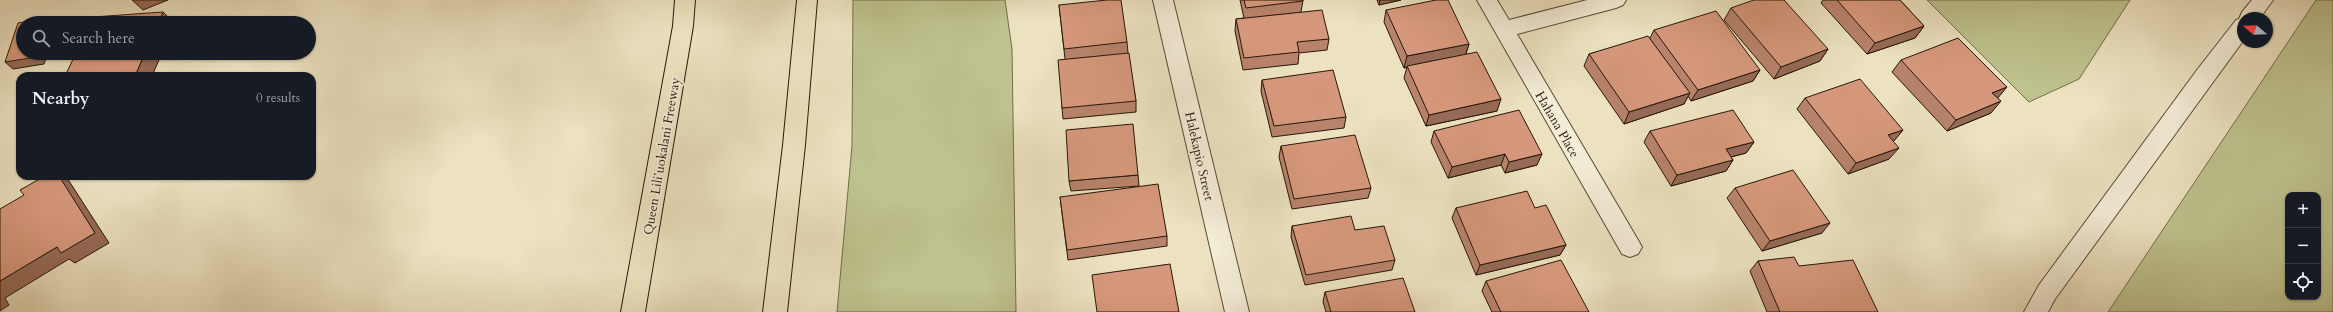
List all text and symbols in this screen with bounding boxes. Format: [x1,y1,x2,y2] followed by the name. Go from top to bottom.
[2237,12,2273,48] north arrow
[16,16,316,60] search box
[30,27,52,49] icon: search
[62,28,135,48] text: Search here
[639,76,685,236] street label: Queen Liliʻuokalani Freeway
[32,87,89,110] text: Nearby
[1531,88,1584,161] street label: Hahana Place
[256,89,300,107] text: 0 results
[1180,110,1218,202] street label: Halekapio Street
[2285,192,2321,300] map controls
[2285,192,2321,228] button: +
[2285,228,2321,264] button: −
[2285,264,2321,300] button: locate

